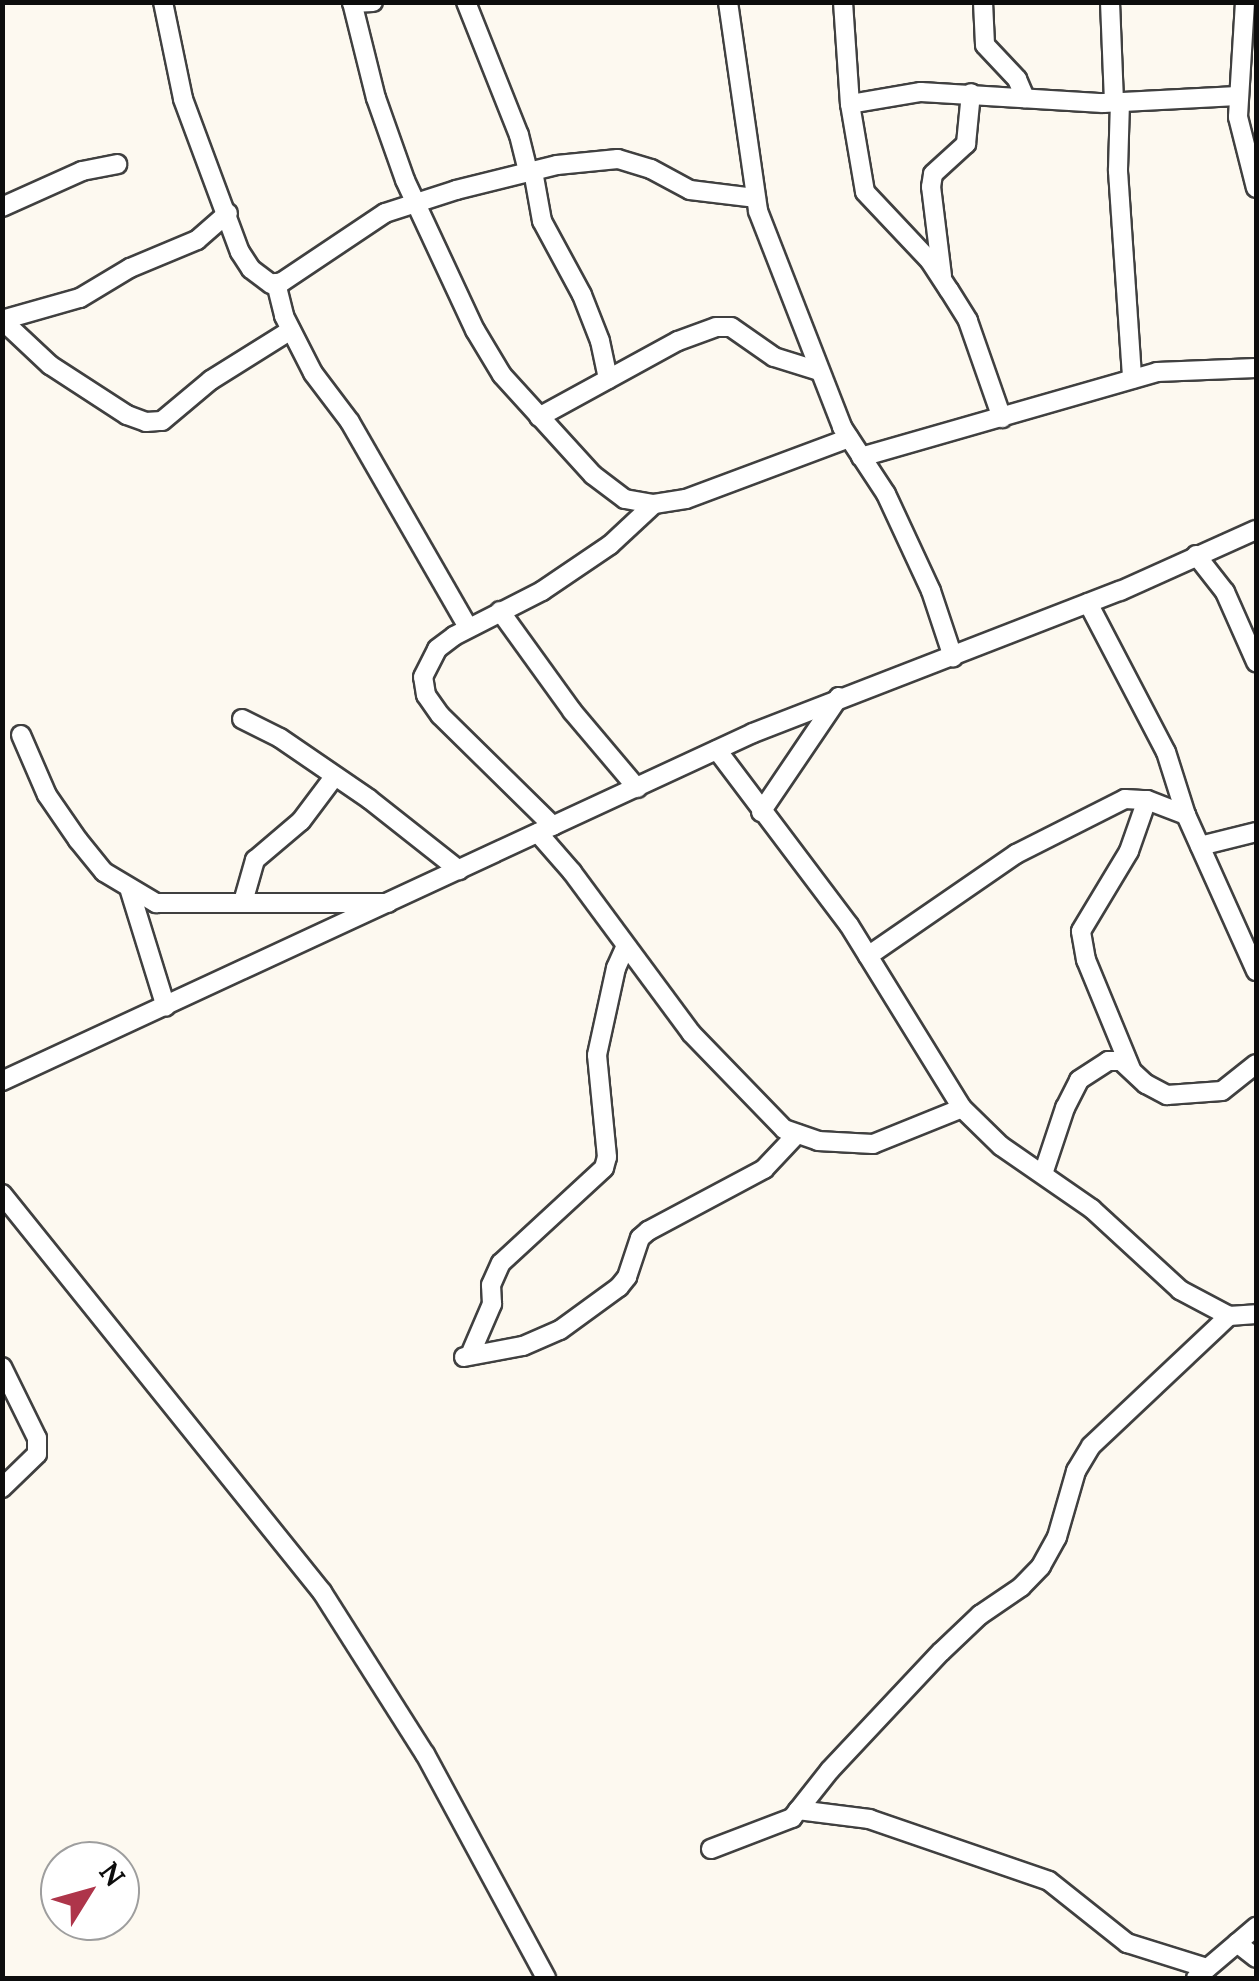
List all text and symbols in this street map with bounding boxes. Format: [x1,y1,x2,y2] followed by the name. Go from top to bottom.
[40,1841,140,1941] north arrow
[91,1855,133,1894] text: N

